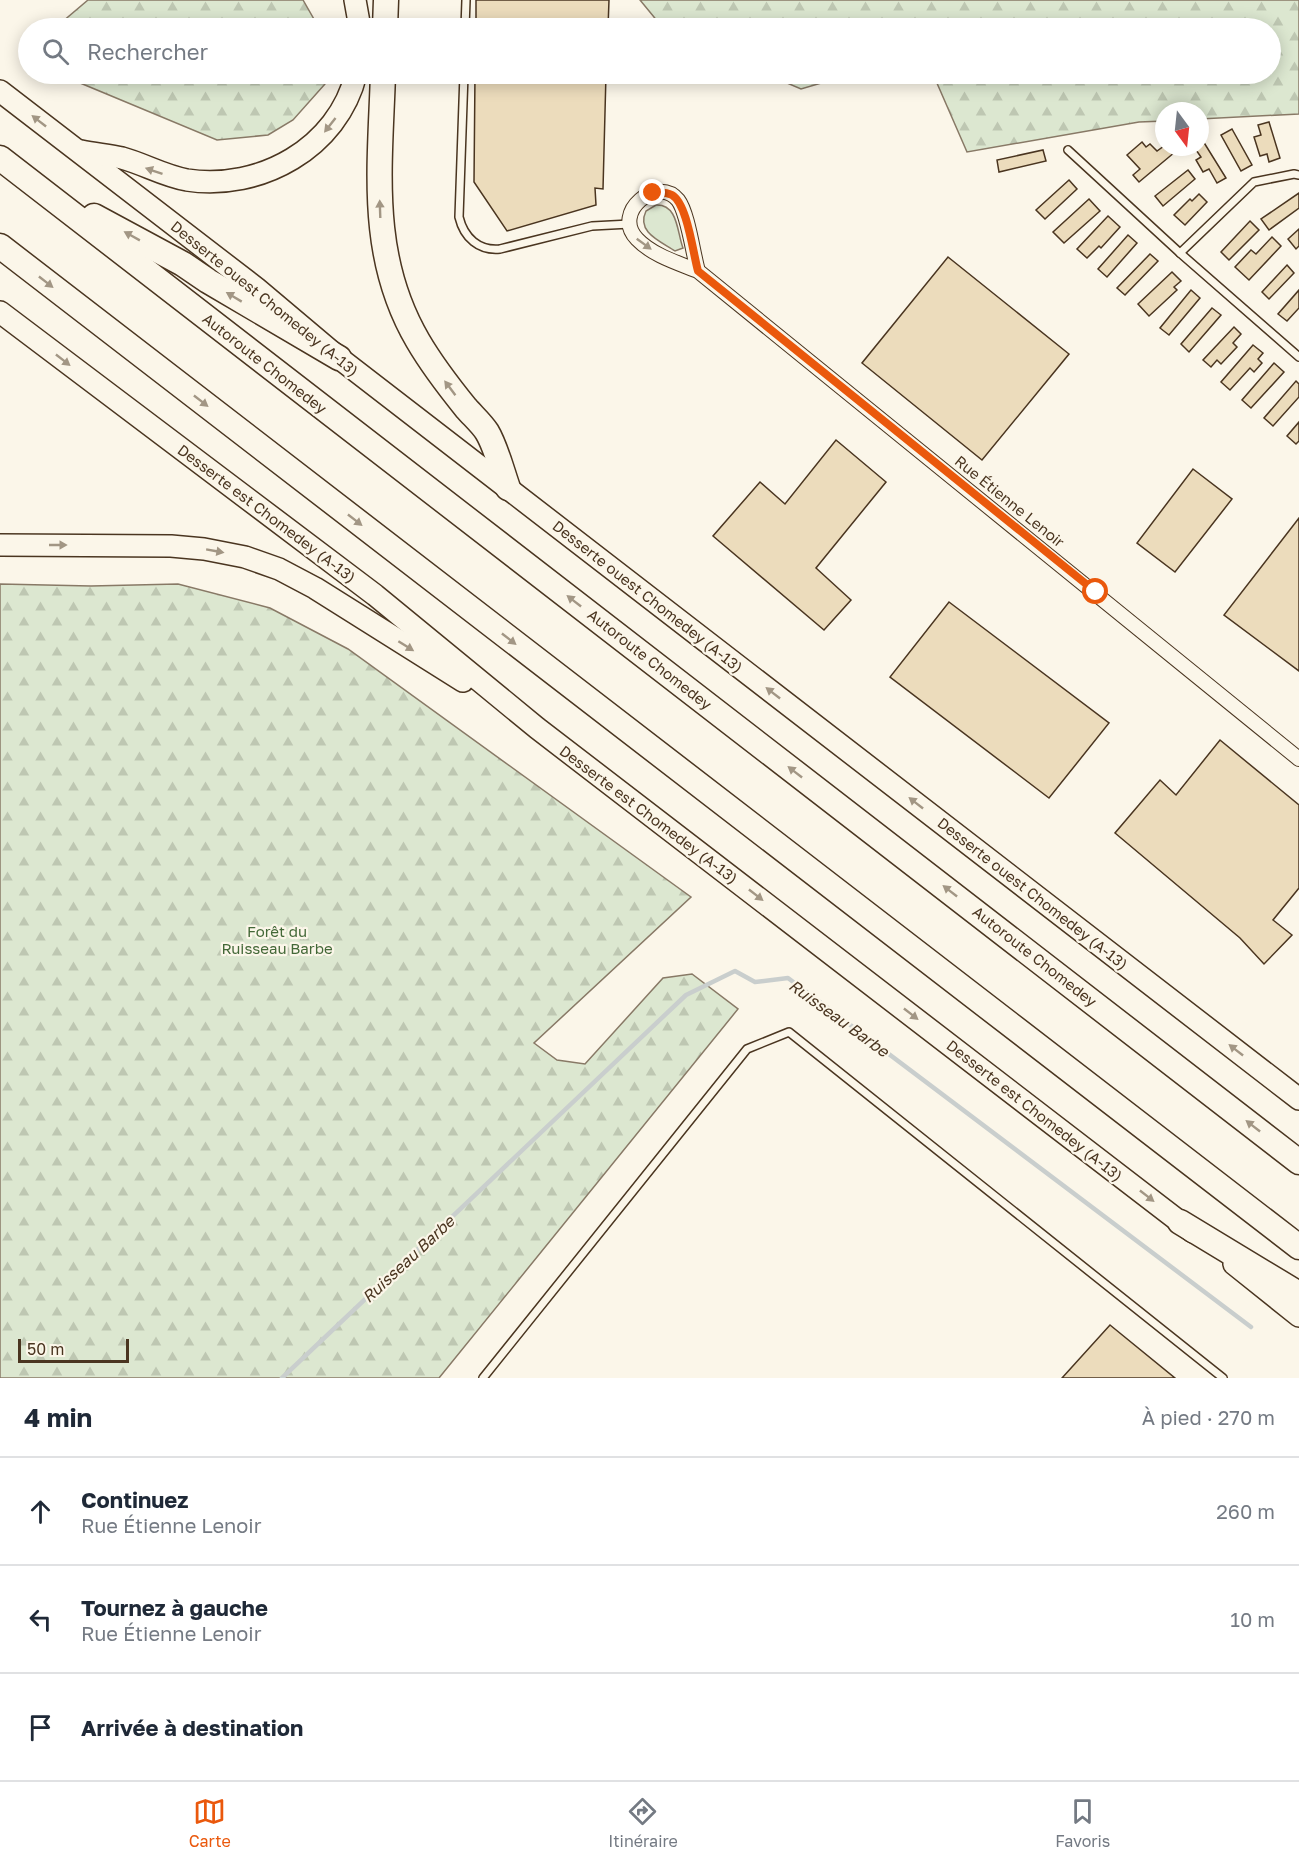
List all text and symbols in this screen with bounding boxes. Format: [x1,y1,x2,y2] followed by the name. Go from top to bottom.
[18,18,1281,84] search box
[39,35,72,68] icon: search
[87,38,208,65] text: Rechercher
[1155,102,1209,156] north arrow
[31,114,47,127] one-way arrow
[323,117,336,133] one-way arrow
[145,165,163,175] one-way arrow
[639,179,665,205] route end
[375,200,384,219] one-way arrow
[168,217,362,379] street label: Desserte ouest Chomedey (A-13)
[123,231,140,241] one-way arrow
[636,238,652,250] one-way arrow
[39,275,54,287] one-way arrow
[226,291,242,302] one-way arrow
[199,309,331,417] street label: Autoroute Chomedey
[55,354,71,366] one-way arrow
[445,380,457,395] one-way arrow
[193,394,208,406] one-way arrow
[174,440,360,586] street label: Desserte est Chomedey (A-13)
[952,451,1068,551] street label: Rue Étienne Lenoir
[347,514,363,526] one-way arrow
[549,516,747,676] street label: Desserte ouest Chomedey (A-13)
[49,540,68,550] one-way arrow
[206,546,225,555] one-way arrow
[1082,578,1108,604] route start
[567,596,582,608] one-way arrow
[584,605,716,713] street label: Autoroute Chomedey
[501,633,517,645] one-way arrow
[398,640,414,651] one-way arrow
[765,687,780,699] one-way arrow
[556,741,742,887] street label: Desserte est Chomedey (A-13)
[787,765,803,778] one-way arrow
[908,797,923,809] one-way arrow
[934,813,1132,973] street label: Desserte ouest Chomedey (A-13)
[942,885,957,897] one-way arrow
[748,889,764,902] one-way arrow
[969,902,1101,1010] street label: Autoroute Chomedey
[221,922,333,957] park label: Forêt du Ruisseau Barbe
[785,975,894,1062] water label: Ruisseau Barbe
[903,1008,918,1020] one-way arrow
[943,1036,1127,1184] street label: Desserte est Chomedey (A-13)
[1228,1044,1244,1057] one-way arrow
[1245,1119,1261,1132] one-way arrow
[1139,1190,1155,1203] one-way arrow
[358,1210,459,1307] water label: Ruisseau Barbe
[18,1336,129,1364] scale bar
[27,1339,64,1359] text: 50 m
[24,1402,92,1433] text: 4 min
[1142,1405,1275,1429] text: À pied · 270 m
[81,1486,188,1513] text: Continuez
[24,1495,57,1528] icon: ahead
[1216,1499,1275,1523] text: 260 m
[81,1513,262,1537] text: Rue Étienne Lenoir
[81,1594,268,1621] text: Tournez à gauche
[24,1603,57,1636] icon: left
[1230,1607,1275,1631] text: 10 m
[81,1621,262,1645] text: Rue Étienne Lenoir
[24,1711,57,1744] icon: arrive
[81,1714,303,1741] text: Arrivée à destination
[189,1795,231,1851] tab: Carte
[608,1795,678,1851] tab: Itinéraire
[1055,1795,1110,1851] tab: Favoris

